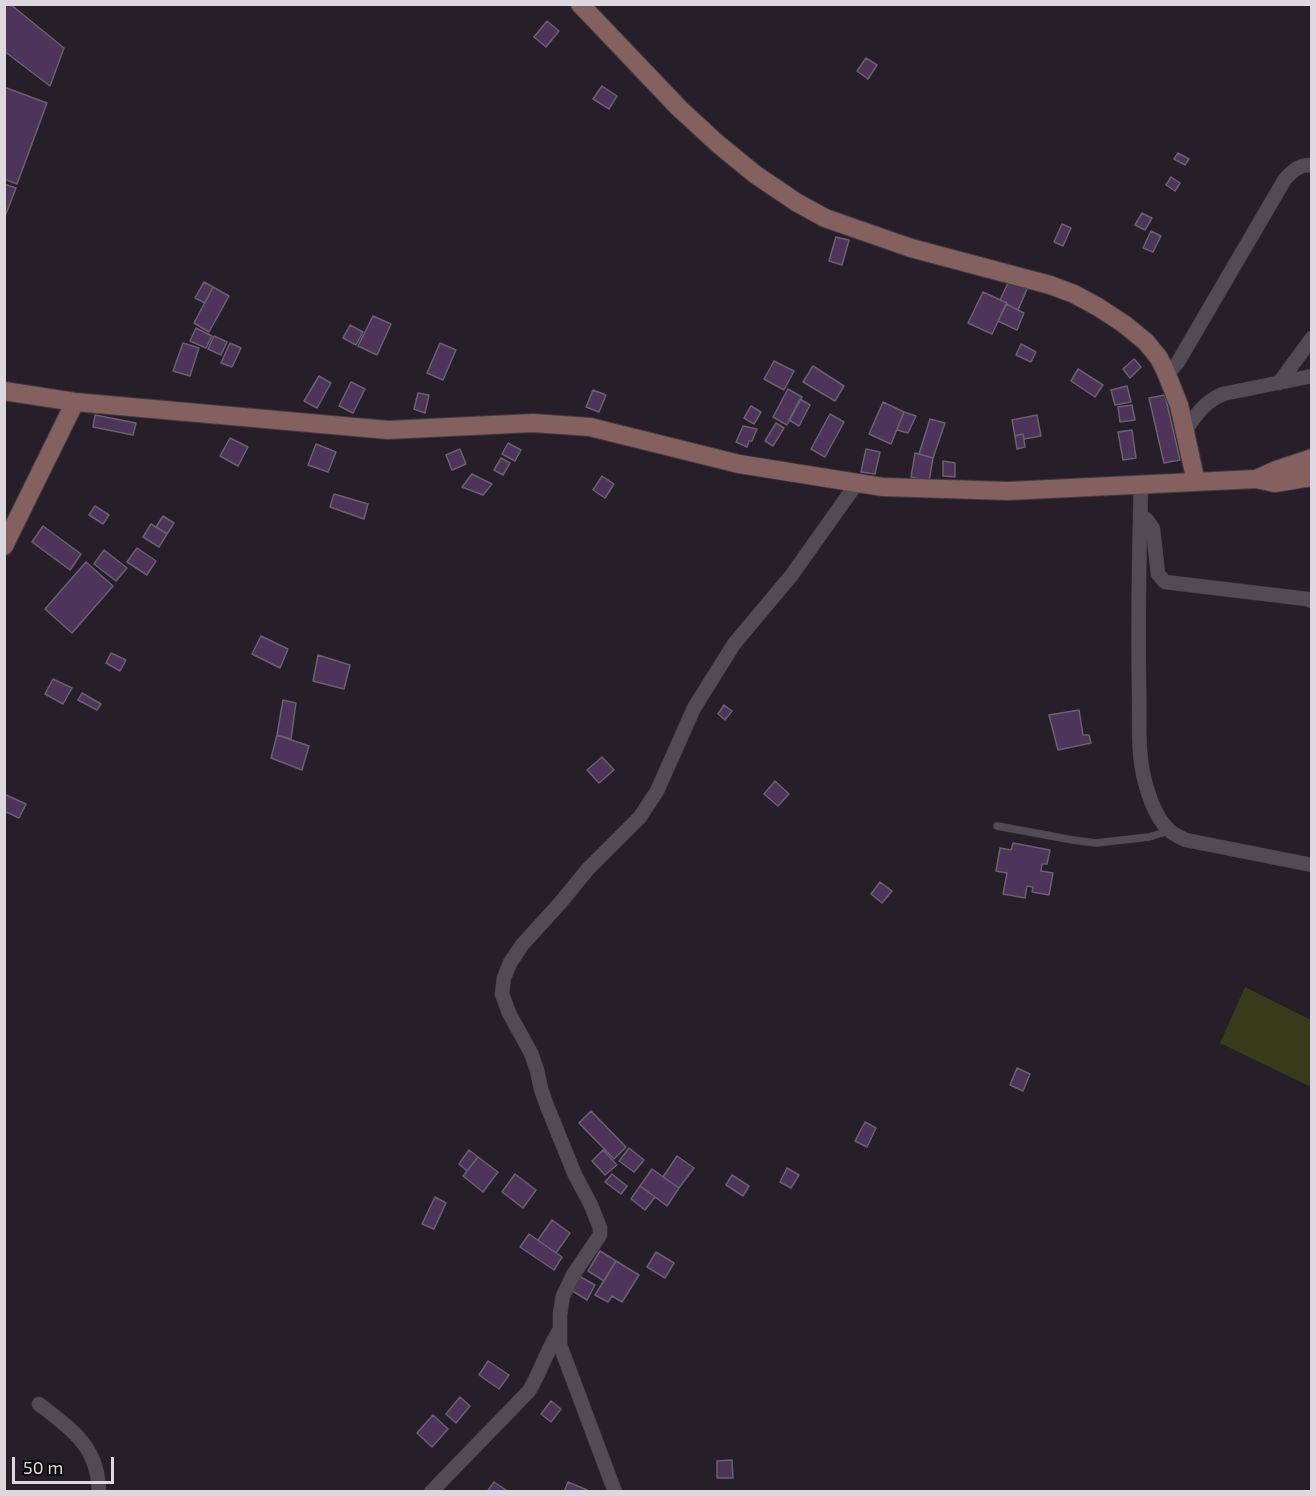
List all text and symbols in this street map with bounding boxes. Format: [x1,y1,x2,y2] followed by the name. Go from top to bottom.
[15,1445,117,1483] scale bar
[23,1456,63,1478] text: 50 m

